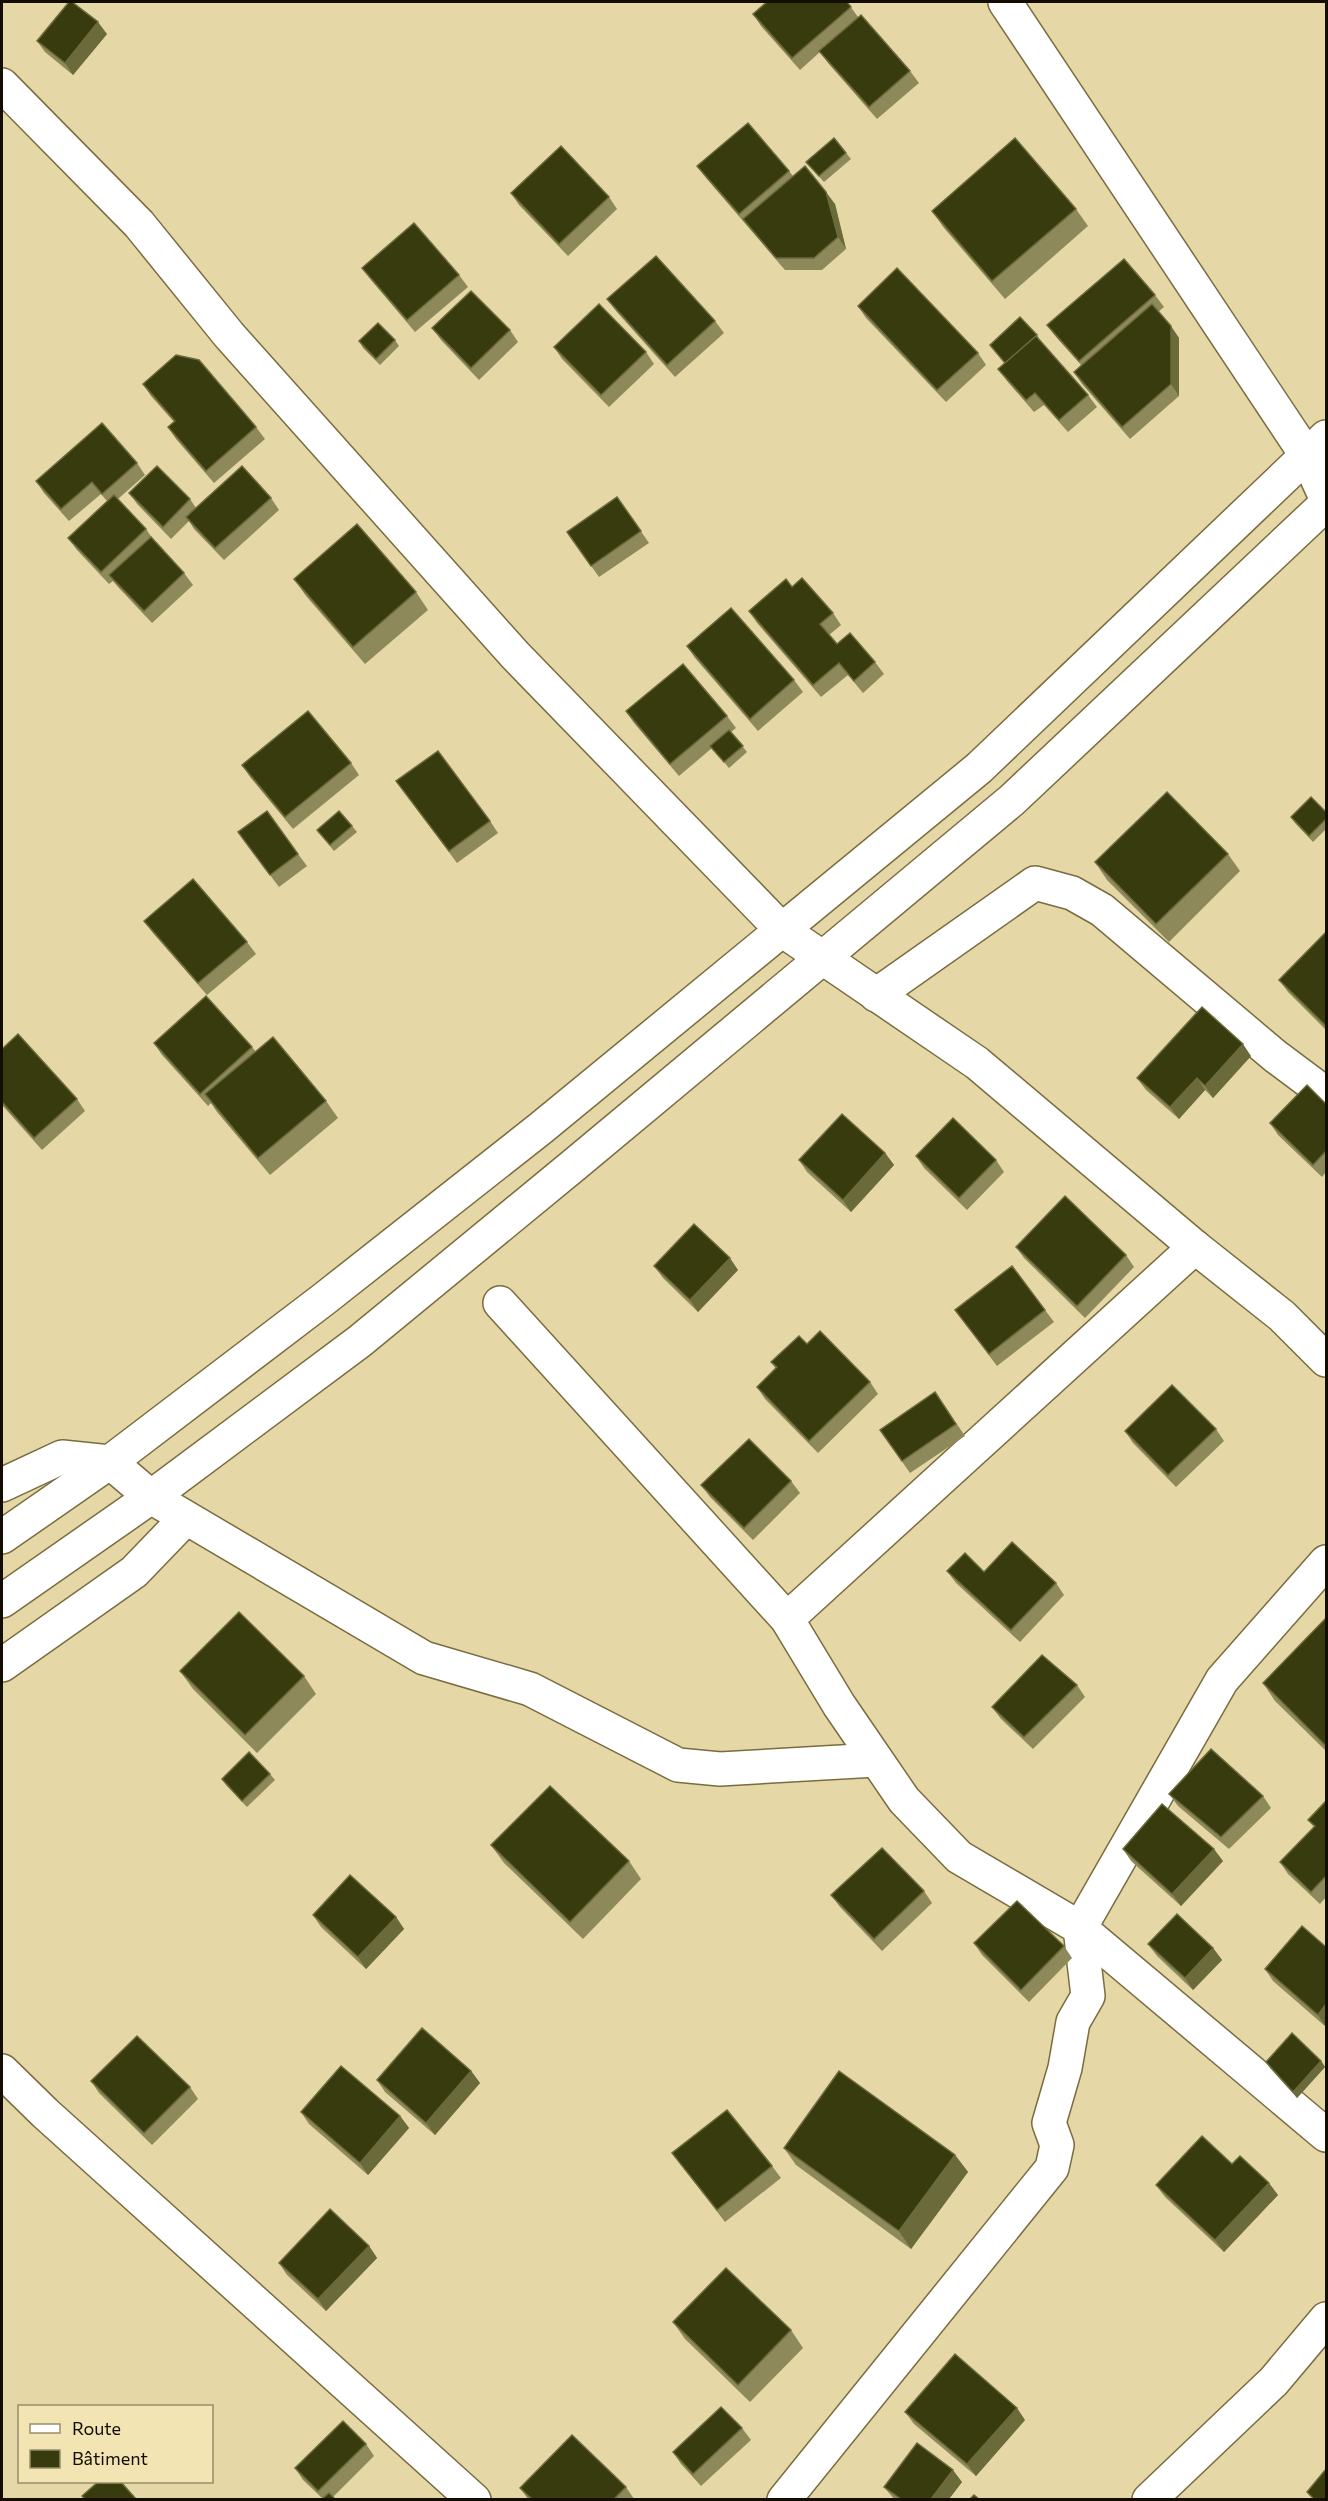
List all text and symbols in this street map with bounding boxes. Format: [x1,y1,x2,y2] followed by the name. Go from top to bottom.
[18,2405,213,2483] legend
[72,2417,121,2439] text: Route
[72,2447,148,2469] text: Bâtiment

